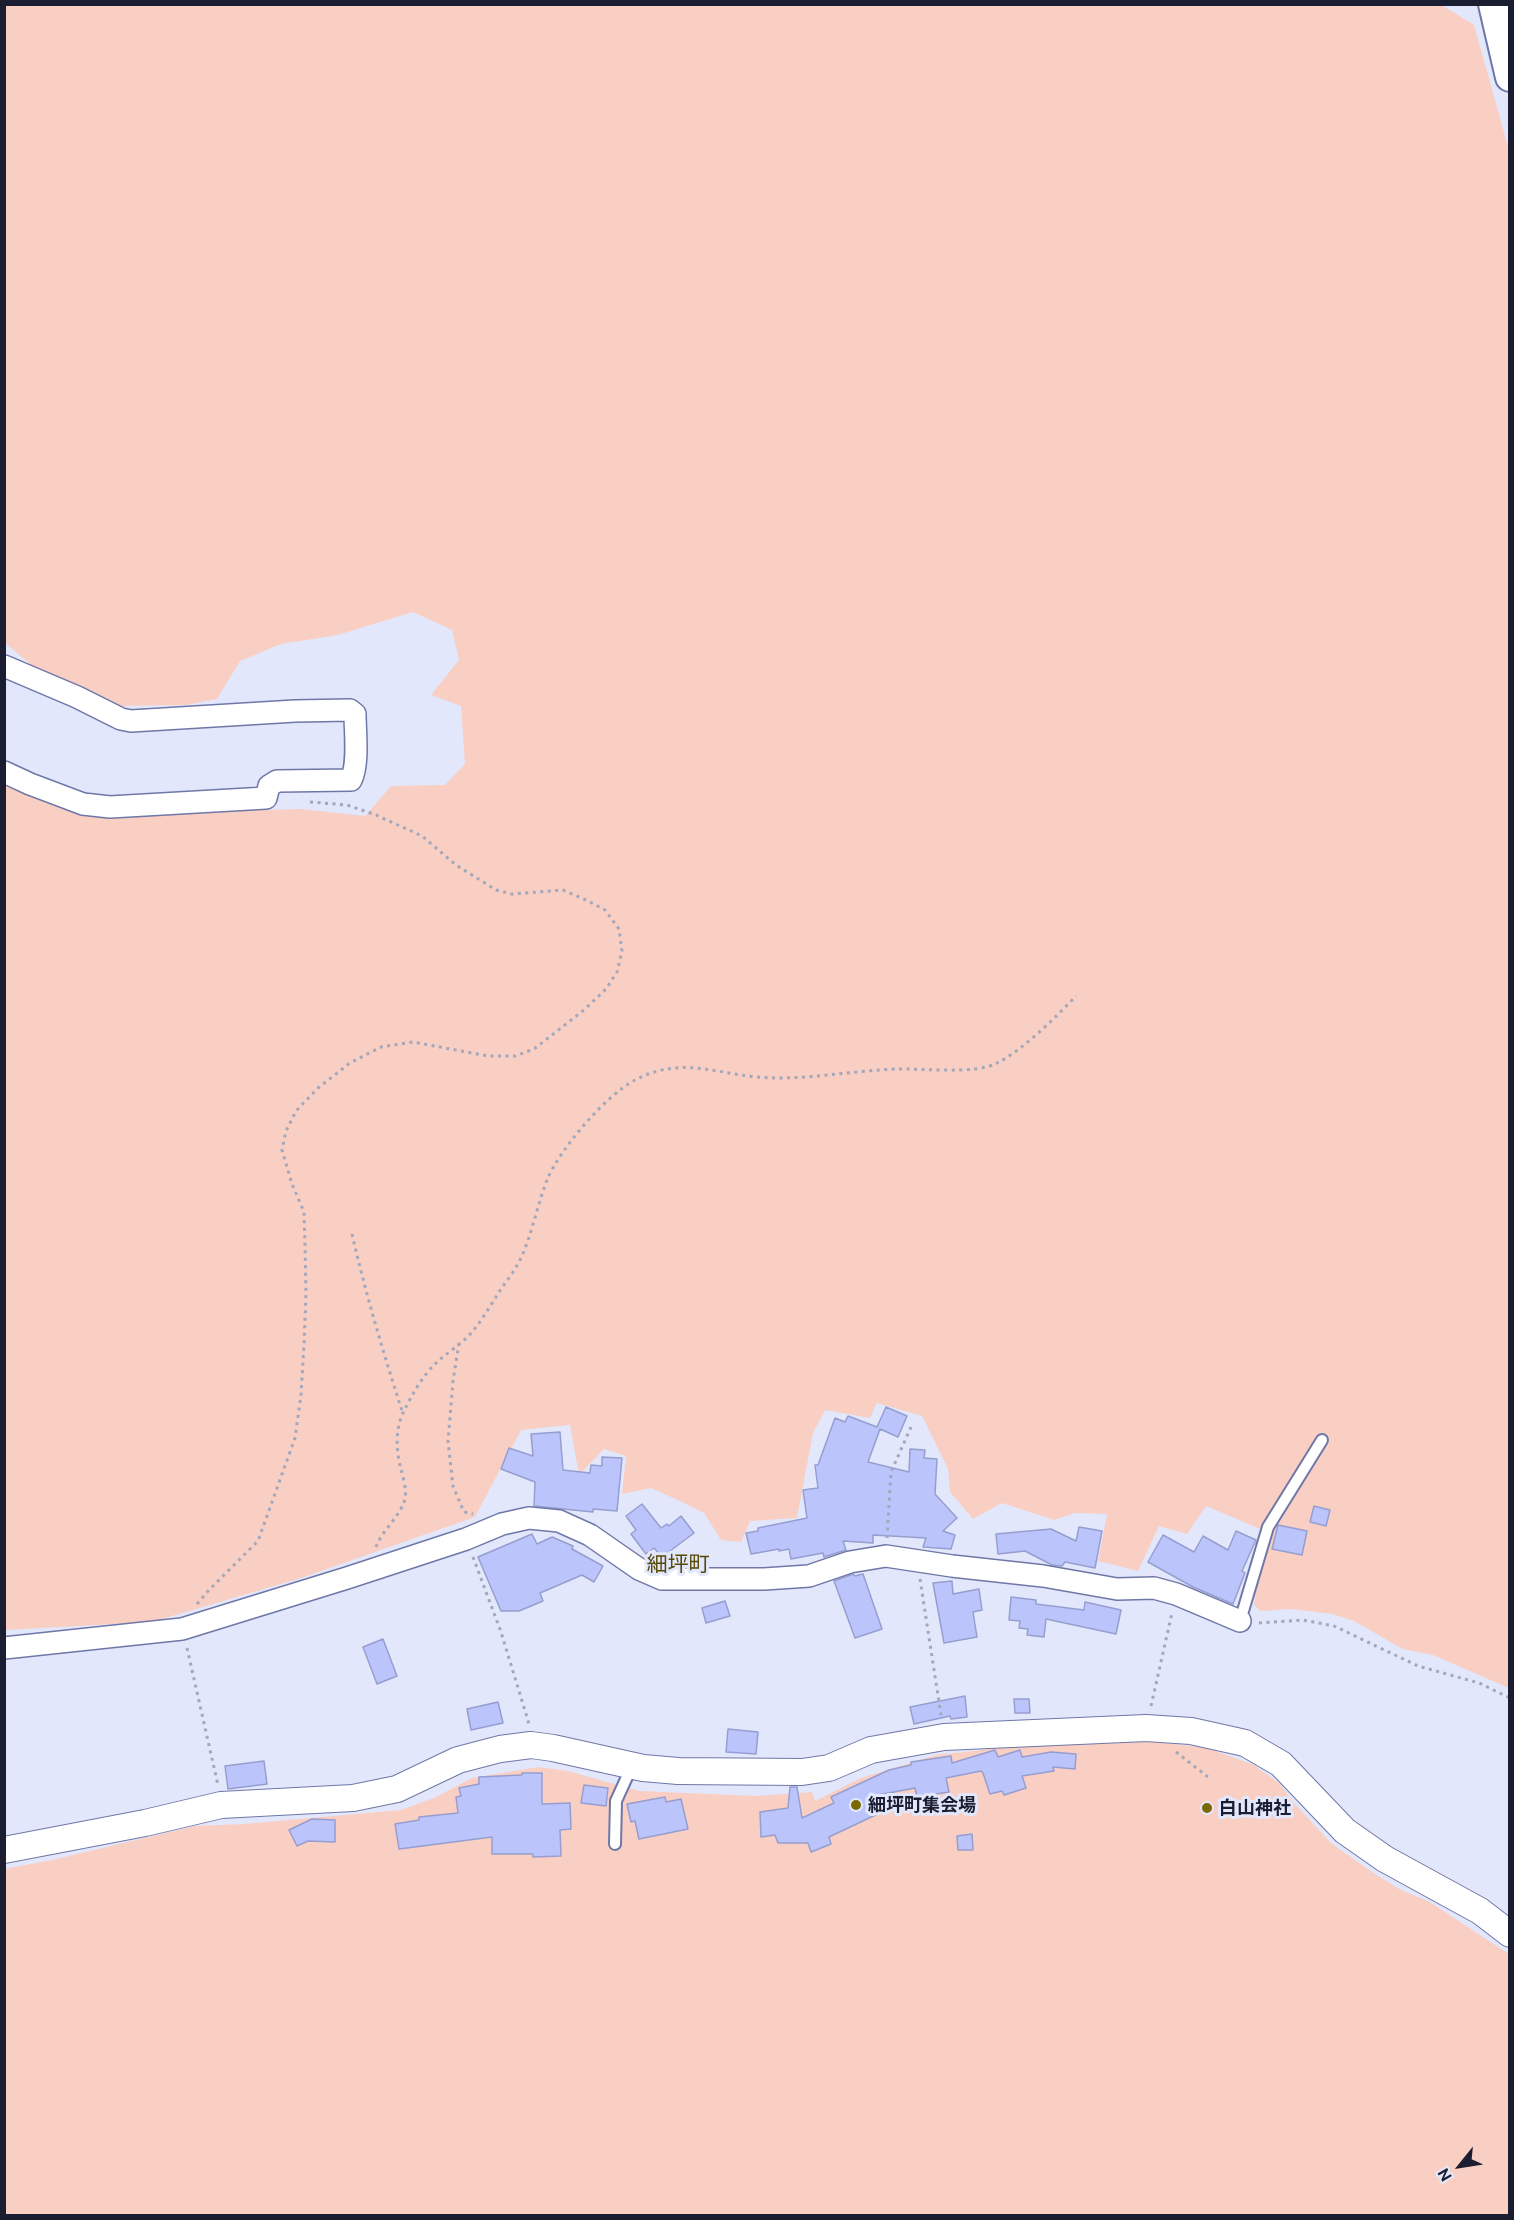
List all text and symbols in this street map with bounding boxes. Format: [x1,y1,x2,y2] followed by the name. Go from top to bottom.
[647,1551,709,1577] district label: 細坪町
[868,1794,976,1816] place label: 細坪町集会場
[1219,1797,1291,1819] place label: 白山神社
[849,1798,863,1812] marker: 細坪町集会場
[1200,1801,1214,1815] marker: 白山神社
[1430,2136,1490,2196] north arrow
[1434,2165,1455,2185] text: N

